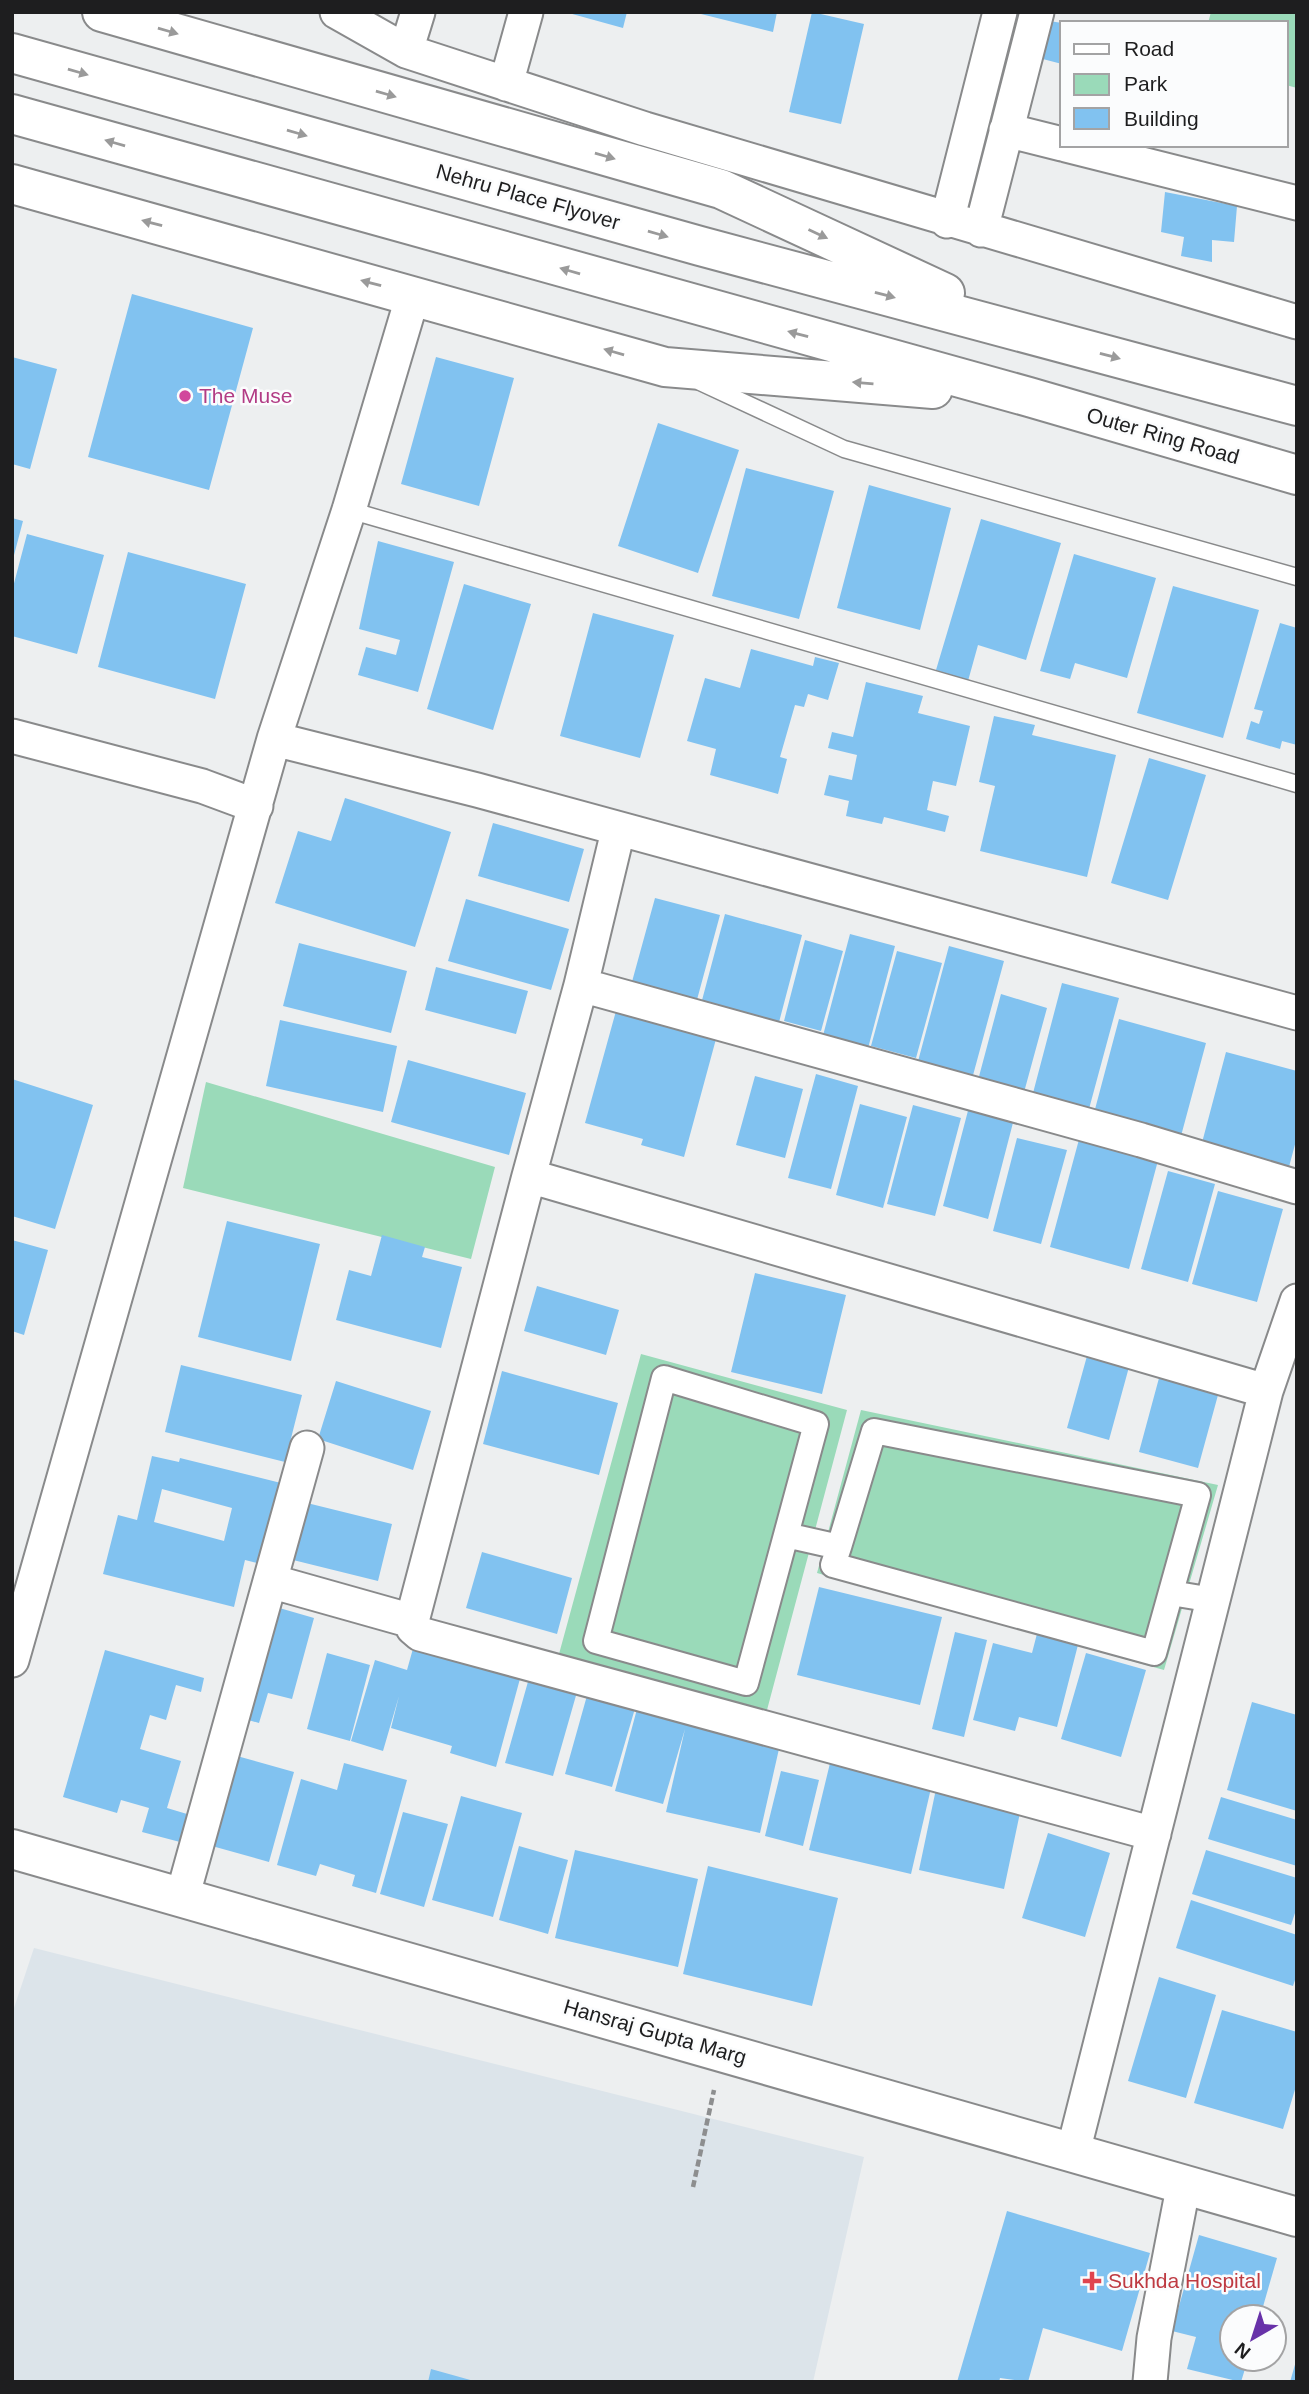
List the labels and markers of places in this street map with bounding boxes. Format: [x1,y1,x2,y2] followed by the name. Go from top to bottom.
[199,384,292,407] place label: The Muse
[177,388,193,404] marker: The Muse
[1108,2269,1261,2292] place label: Sukhda Hospital
[1082,2271,1102,2291] marker: Sukhda Hospital

